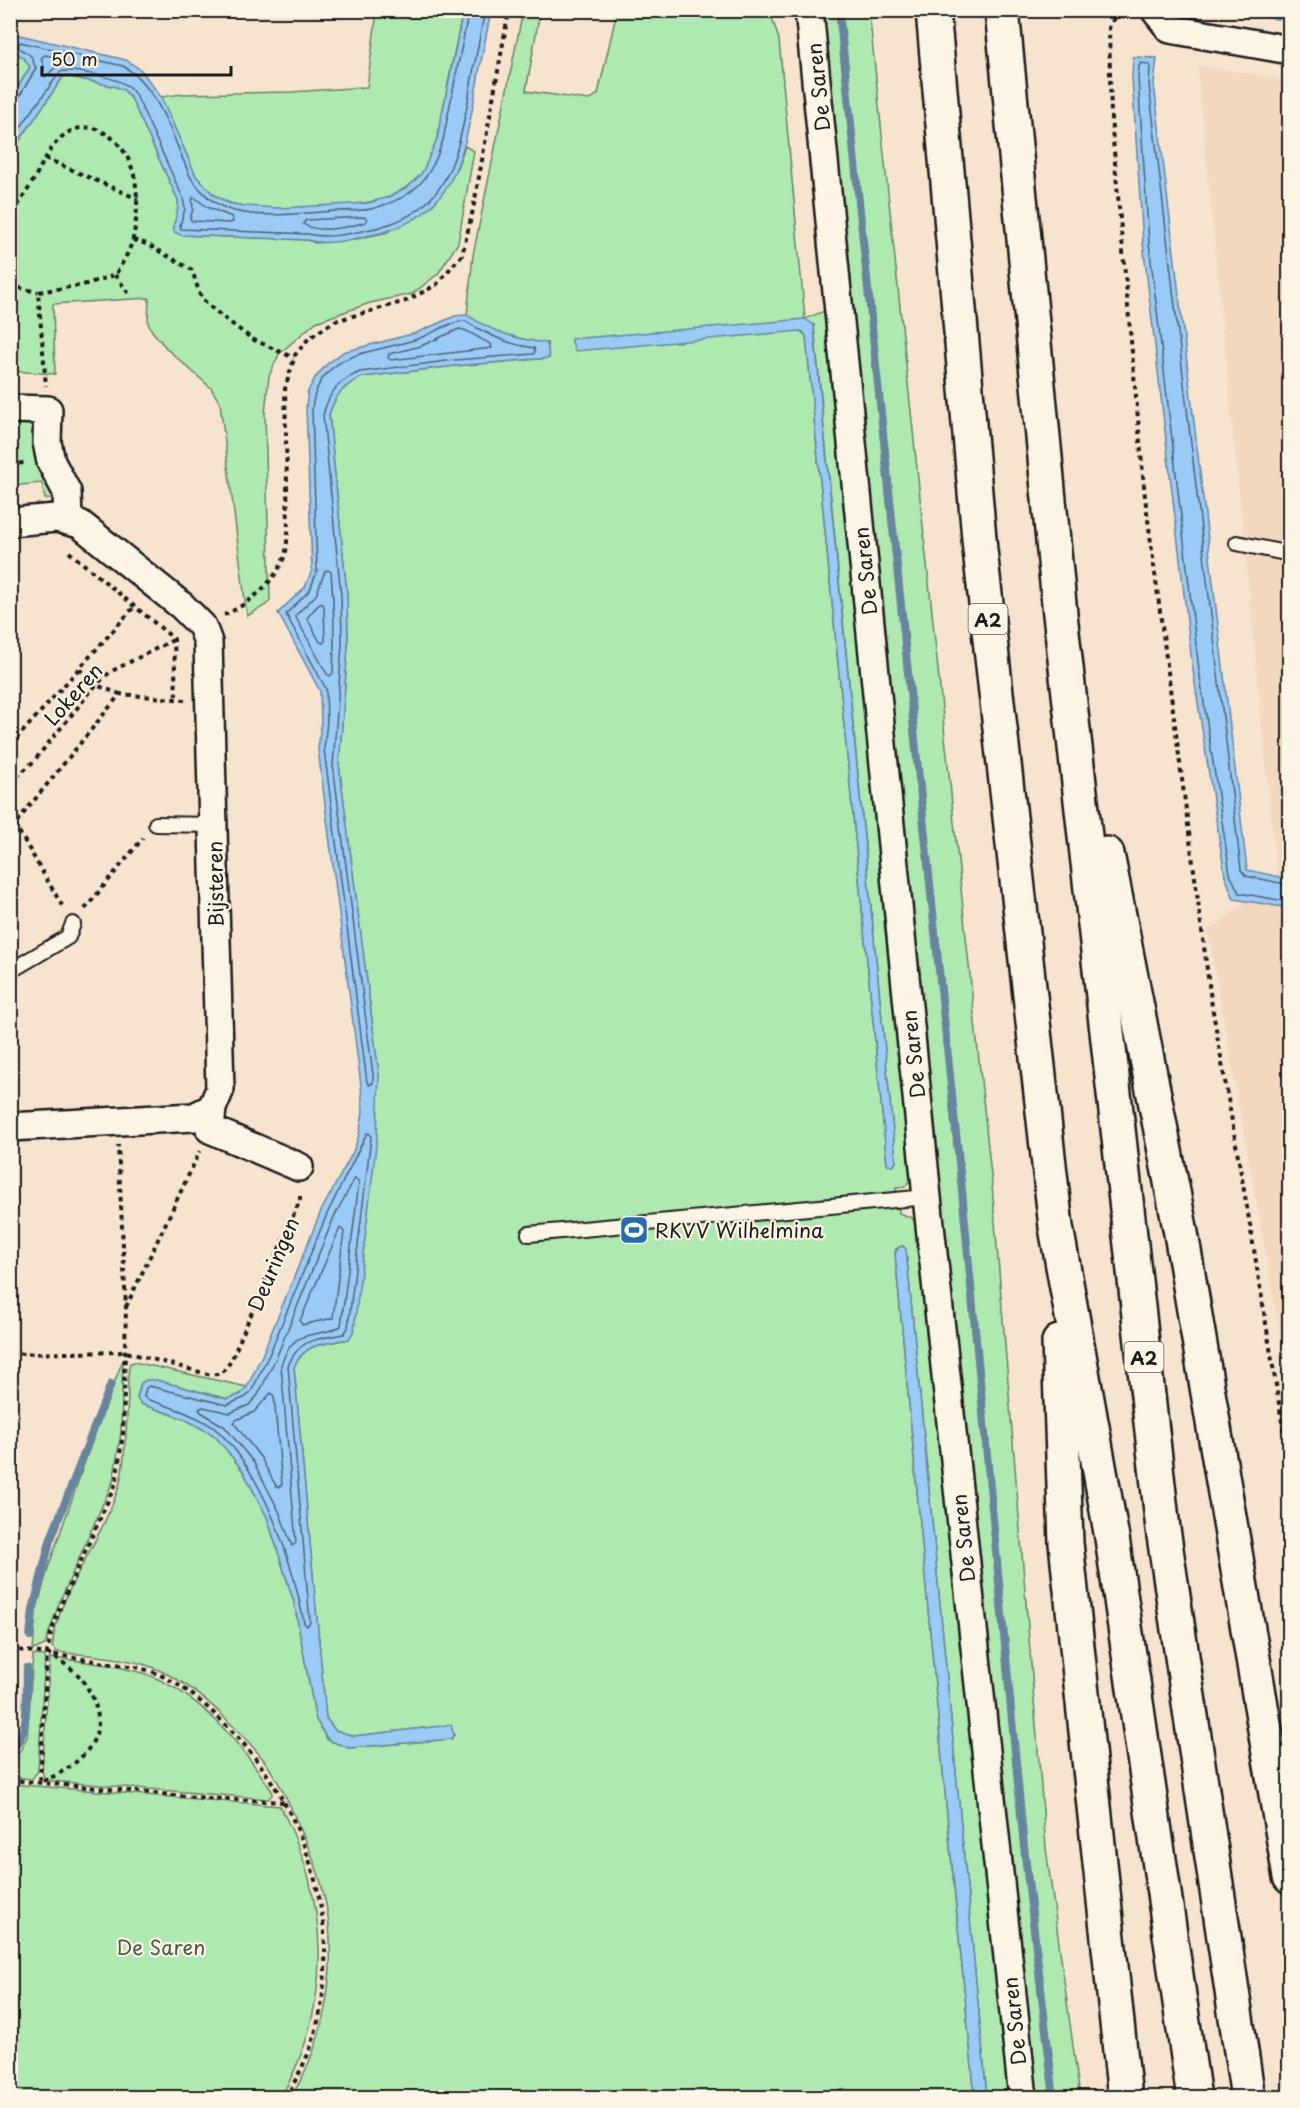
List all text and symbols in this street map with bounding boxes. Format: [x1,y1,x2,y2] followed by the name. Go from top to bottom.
[42,39,231,77] scale bar
[798,41,838,133] street label: De Saren
[51,45,98,72] text: 50 m
[845,525,885,617] street label: De Saren
[968,604,1008,634] road number: A2
[37,656,109,732] street label: Lokeren
[199,841,231,927] street label: Bijsteren
[893,1008,933,1100] street label: De Saren
[240,1212,306,1316] street label: Deuringen
[618,1214,650,1246] sports icon: RKVV Wilhelmina
[655,1215,824,1245] place label: RKVV Wilhelmina
[1124,1342,1164,1372] road number: A2
[943,1492,983,1584] street label: De Saren
[117,1932,205,1962] park label: De Saren
[994,1975,1034,2067] street label: De Saren

